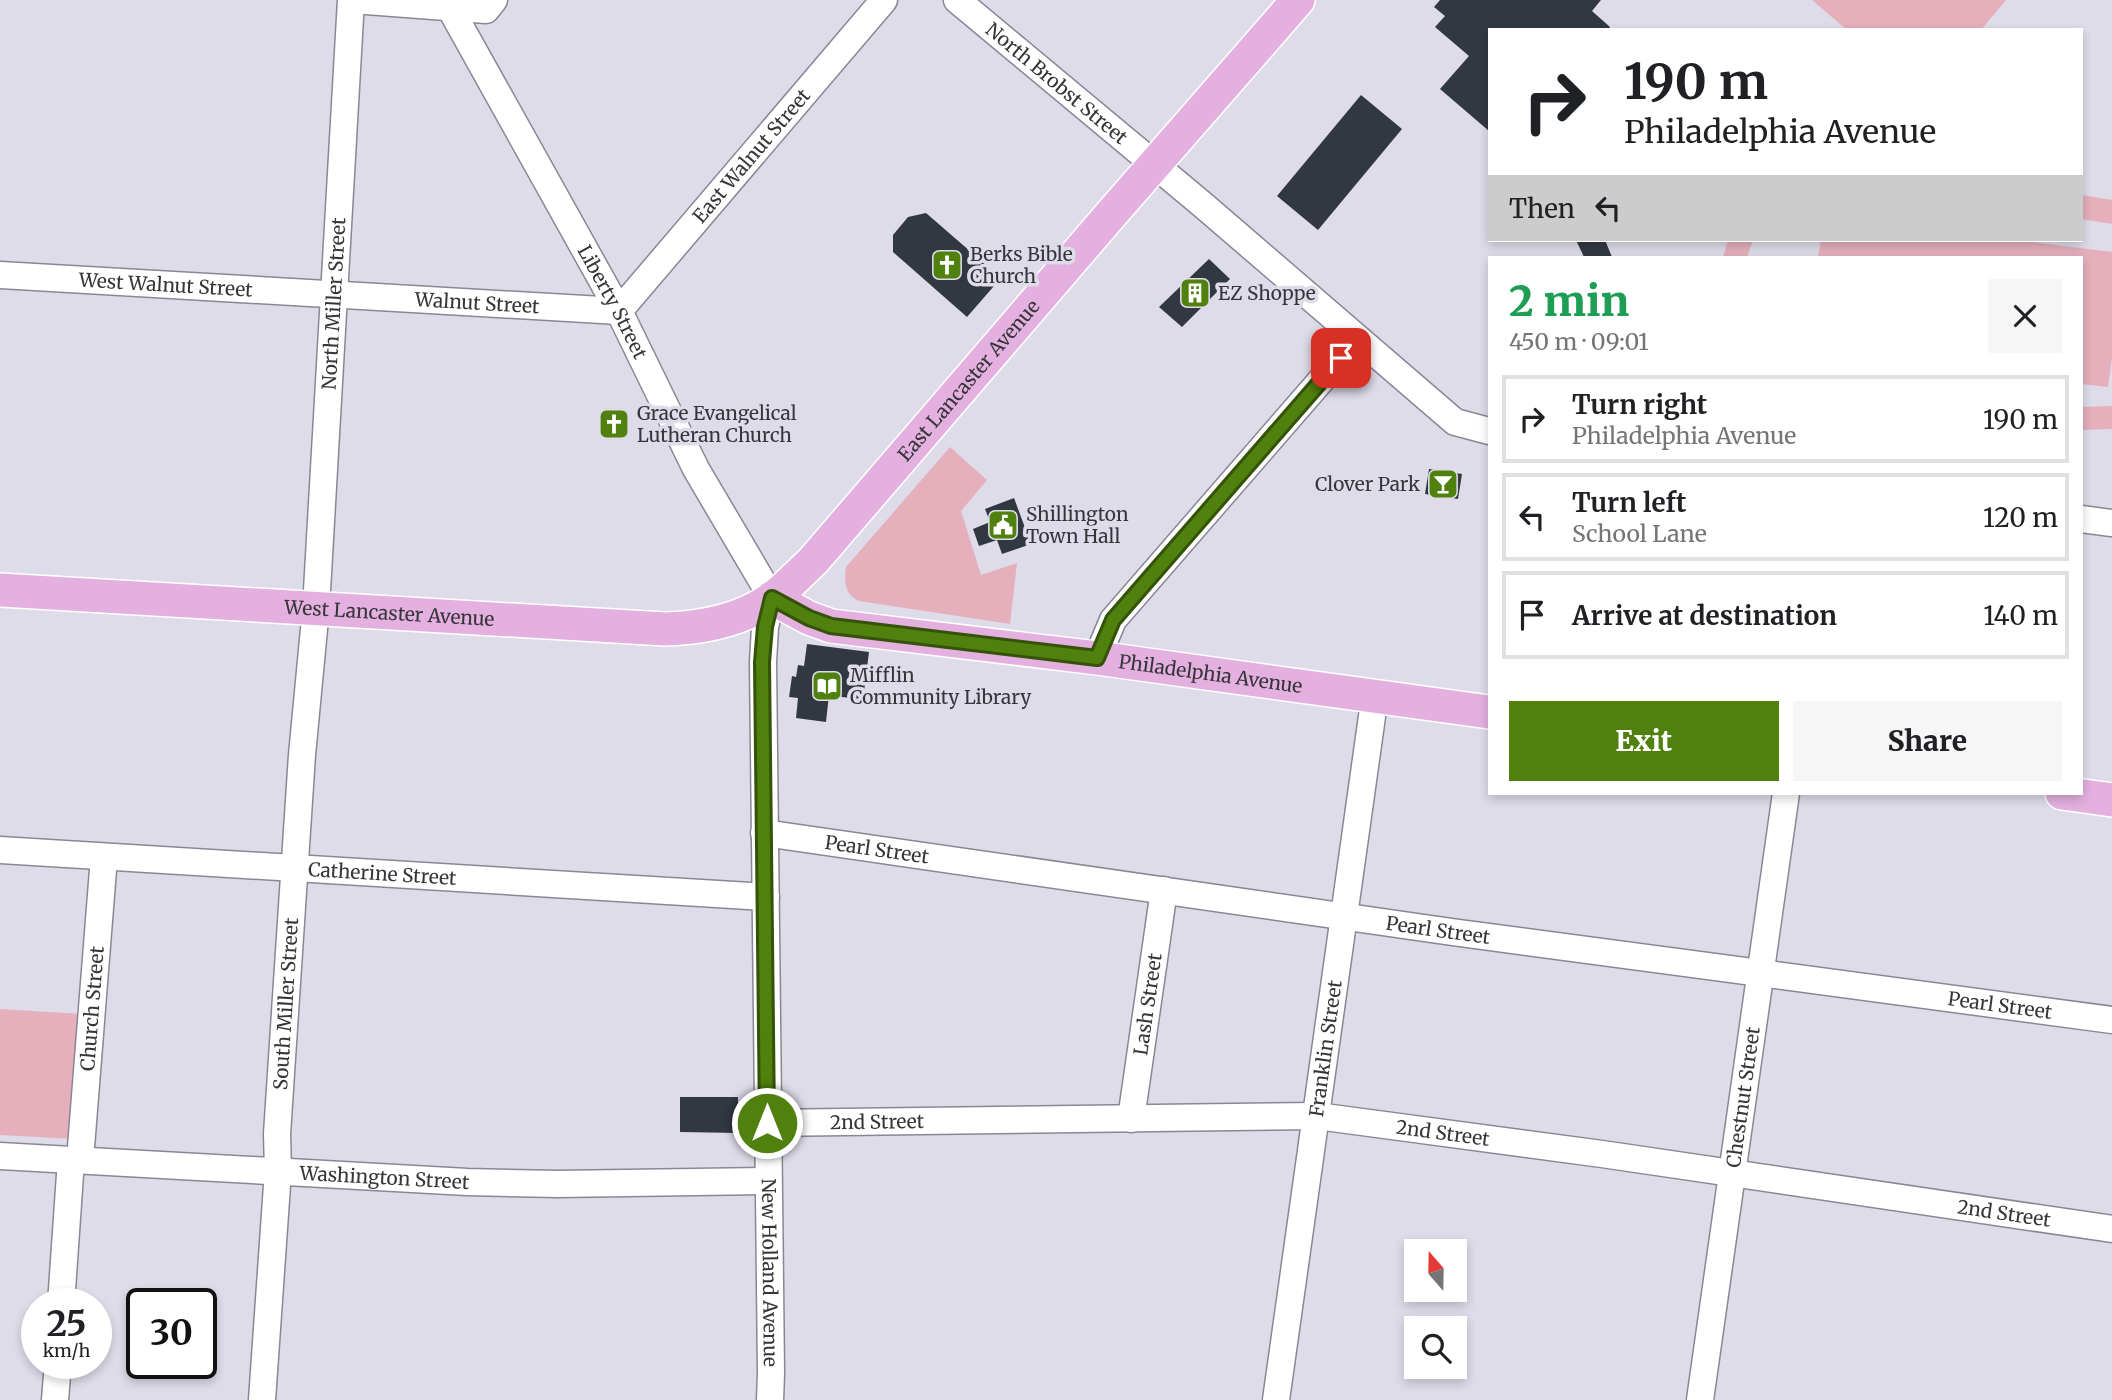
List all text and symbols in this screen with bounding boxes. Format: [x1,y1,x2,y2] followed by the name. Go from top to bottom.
[981,17,1133,150] street label: North Brobst Street
[1624,51,1768,112] text: 190 m
[1509,56,1600,147] icon: right
[687,83,816,228] street label: East Walnut Street
[1624,112,1936,152] text: Philadelphia Avenue
[1589,189,1627,227] icon: left
[1509,192,1575,225] text: Then
[317,216,350,390] street label: North Miller Street
[573,241,653,363] street label: Liberty Street
[970,242,1073,288] place label: Berks Bible Church
[930,248,964,282] church icon: Berks Bible Church
[77,268,254,302] street label: West Walnut Street
[1509,275,1629,327] text: 2 min
[1178,276,1212,310] building icon: EZ Shoppe
[1988,279,2062,353] button: close
[1218,281,1316,305] place label: EZ Shoppe
[413,287,541,318] street label: Walnut Street
[892,294,1044,466] street label: East Lancaster Avenue
[1509,327,1649,356] text: 450 m · 09:01
[1311,328,1371,388] pin
[1322,339,1360,377] icon: arrive
[1572,388,1707,421] text: Turn right
[1513,400,1551,438] icon: right
[637,401,797,447] place label: Grace Evangelical Lutheran Church
[1983,403,2058,436] text: 190 m
[597,407,631,441] church icon: Grace Evangelical Lutheran Church
[1572,421,1796,450] text: Philadelphia Avenue
[1426,467,1460,501] bar icon: Clover Park
[1315,472,1420,496] place label: Clover Park
[1572,486,1686,519] text: Turn left
[1513,498,1551,536] icon: left
[1983,501,2058,534] text: 120 m
[1026,502,1129,548] place label: Shillington Town Hall
[986,508,1020,542] public building icon: Shillington Town Hall
[1572,519,1707,548] text: School Lane
[283,595,495,631] street label: West Lancaster Avenue
[1513,596,1551,634] icon: arrive
[1572,599,1837,632] text: Arrive at destination
[1983,599,2058,632] text: 140 m
[1117,649,1304,698] street label: Philadelphia Avenue
[850,663,1031,709] place label: Mifflin Community Library
[810,669,844,703] library icon: Mifflin Community Library
[1509,701,1779,781] button: Exit
[1793,701,2062,781] button: Share
[823,830,931,869] street label: Pearl Street
[307,857,458,890] street label: Catherine Street
[1384,911,1492,949] street label: Pearl Street
[268,916,303,1091] street label: South Miller Street
[75,945,109,1072] street label: Church Street
[1128,951,1167,1057] street label: Lash Street
[1304,978,1347,1118] street label: Franklin Street
[1946,986,2054,1024] street label: Pearl Street
[1721,1024,1765,1169] street label: Chestnut Street
[730,1086,804,1160] position arrow
[830,1109,925,1134] street label: 2nd Street
[1395,1115,1492,1151] street label: 2nd Street
[298,1161,470,1194] street label: Washington Street
[757,1178,783,1367] street label: New Holland Avenue
[1956,1194,2053,1232] street label: 2nd Street
[1404,1239,1466,1302] north arrow
[1404,1239,1467,1379] map controls
[126,1288,217,1379] speed limit sign: 30
[46,1302,87,1346] text: 25
[1404,1316,1467,1379] button: search
[43,1339,90,1362] text: km/h

